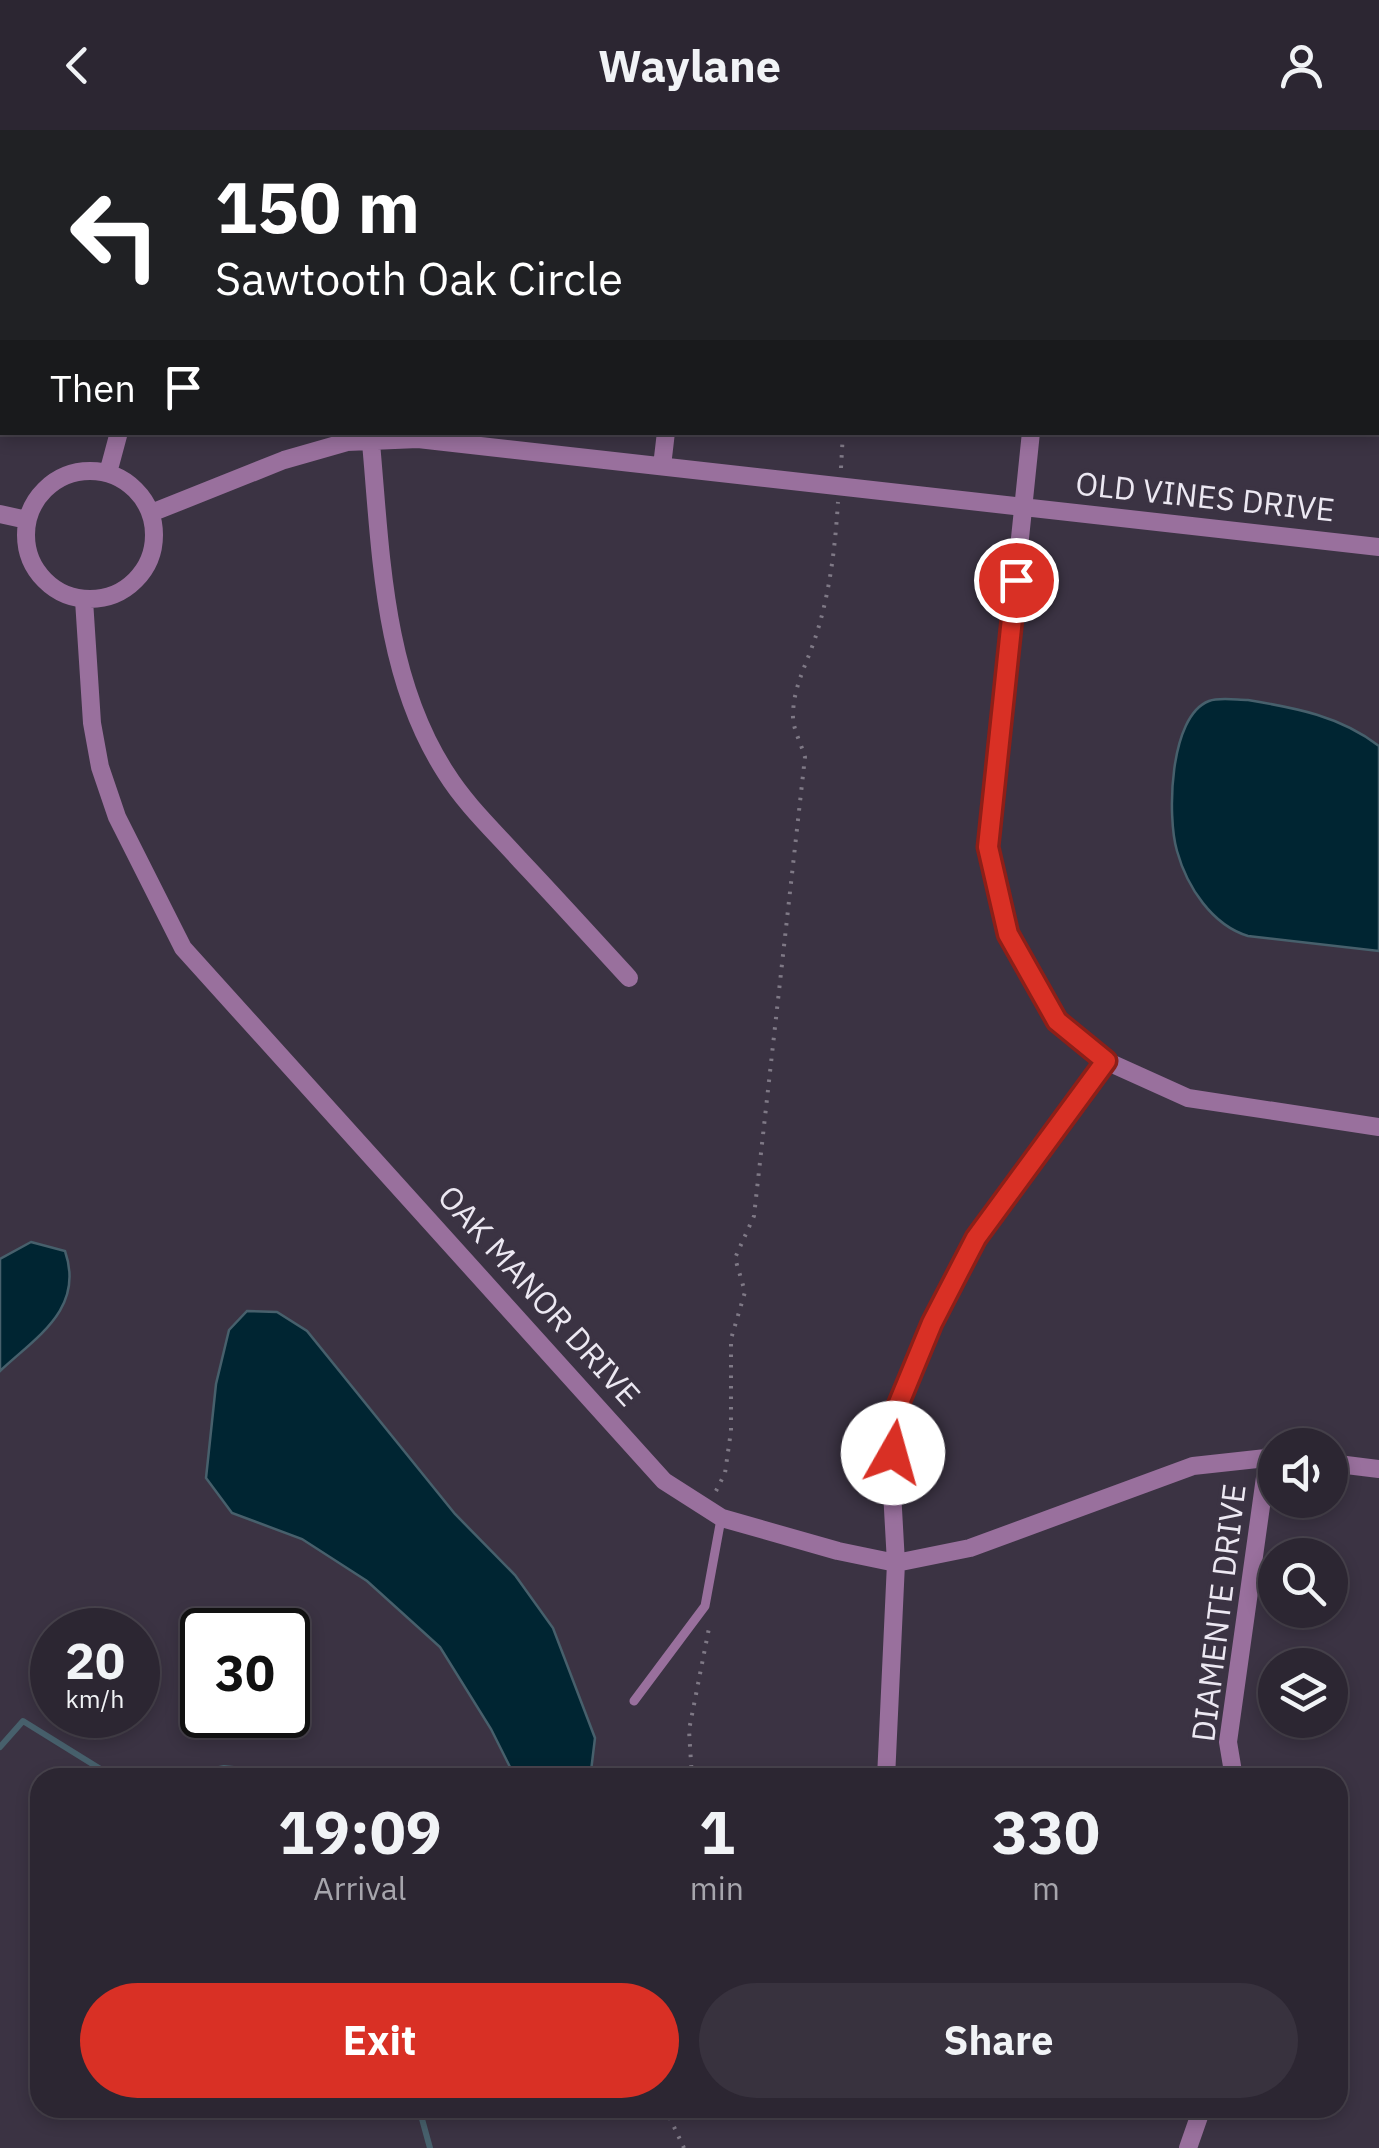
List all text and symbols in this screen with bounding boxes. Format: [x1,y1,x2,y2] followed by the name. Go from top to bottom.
[598,36,781,94] text: Waylane
[50,38,105,93] icon: back
[1274,38,1329,93] icon: person
[215,161,420,252] text: 150 m
[50,170,180,300] icon: left
[215,249,623,307] text: Sawtooth Oak Circle
[156,360,211,415] icon: arrive
[50,363,136,412] text: Then
[1073,462,1337,530] street label: OLD VINES DRIVE
[974,538,1059,623] pin
[989,553,1044,608] icon: arrive
[429,1176,650,1415] street label: OAK MANOR DRIVE
[841,1401,945,1505] position arrow
[1258,1428,1348,1738] map controls
[1258,1428,1348,1518] button: sound
[1181,1482,1255,1744] street label: DIAMENTE DRIVE
[1258,1538,1348,1628] button: search
[180,1608,310,1738] speed limit sign: 30
[65,1628,125,1693] text: 20
[1258,1648,1348,1738] button: layers
[66,1682,124,1715] text: km/h
[278,1792,442,1871] text: 19:09
[699,1792,735,1871] text: 1
[992,1792,1100,1871] text: 330
[313,1867,407,1909] text: Arrival
[690,1867,744,1909] text: min
[1032,1867,1060,1909] text: m
[80,1983,679,2098] button: Exit
[699,1983,1298,2098] button: Share

